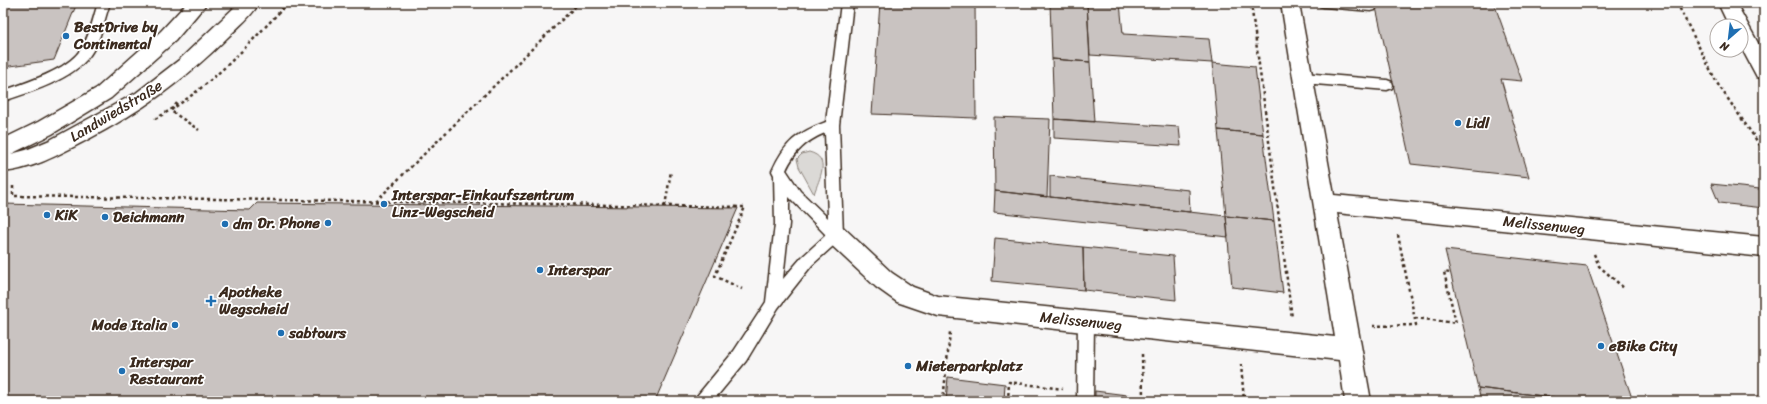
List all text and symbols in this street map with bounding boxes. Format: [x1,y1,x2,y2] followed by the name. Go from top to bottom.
[73,14,158,57] place label: BestDrive by Continental
[1709,18,1749,58] north arrow
[61,31,71,41] marker: BestDrive by Continental
[1716,36,1733,57] text: N
[64,73,168,149] street label: Landwiedstraße
[1466,110,1490,136] place label: Lidl
[1453,118,1463,128] marker: Lidl
[391,182,575,225] place label: Interspar-Einkaufszentrum Linz-Wegscheid
[379,199,389,209] marker: Interspar-Einkaufszentrum Linz-Wegscheid
[54,202,78,228] place label: KiK
[113,204,185,230] place label: Deichmann
[1502,208,1586,242] street label: Melissenweg
[42,210,52,220] marker: KiK
[258,210,320,236] place label: Dr. Phone
[233,211,253,237] place label: dm
[100,212,110,222] marker: Deichmann
[323,218,333,228] marker: Dr. Phone
[220,219,230,229] marker: dm
[547,257,613,283] place label: Interspar
[535,265,545,275] marker: Interspar
[218,279,289,322] place label: Apotheke Wegscheid
[206,296,216,306] marker: Apotheke Wegscheid
[1039,304,1123,338] street label: Melissenweg
[91,312,167,338] place label: Mode Italia
[170,320,180,330] marker: Mode Italia
[288,320,347,346] place label: sabtours
[276,328,286,338] marker: sabtours
[1608,333,1677,359] place label: eBike City
[1596,341,1606,351] marker: eBike City
[129,349,205,392] place label: Interspar Restaurant
[915,353,1024,379] place label: Mieterparkplatz
[903,361,913,371] marker: Mieterparkplatz
[117,366,127,376] marker: Interspar Restaurant

